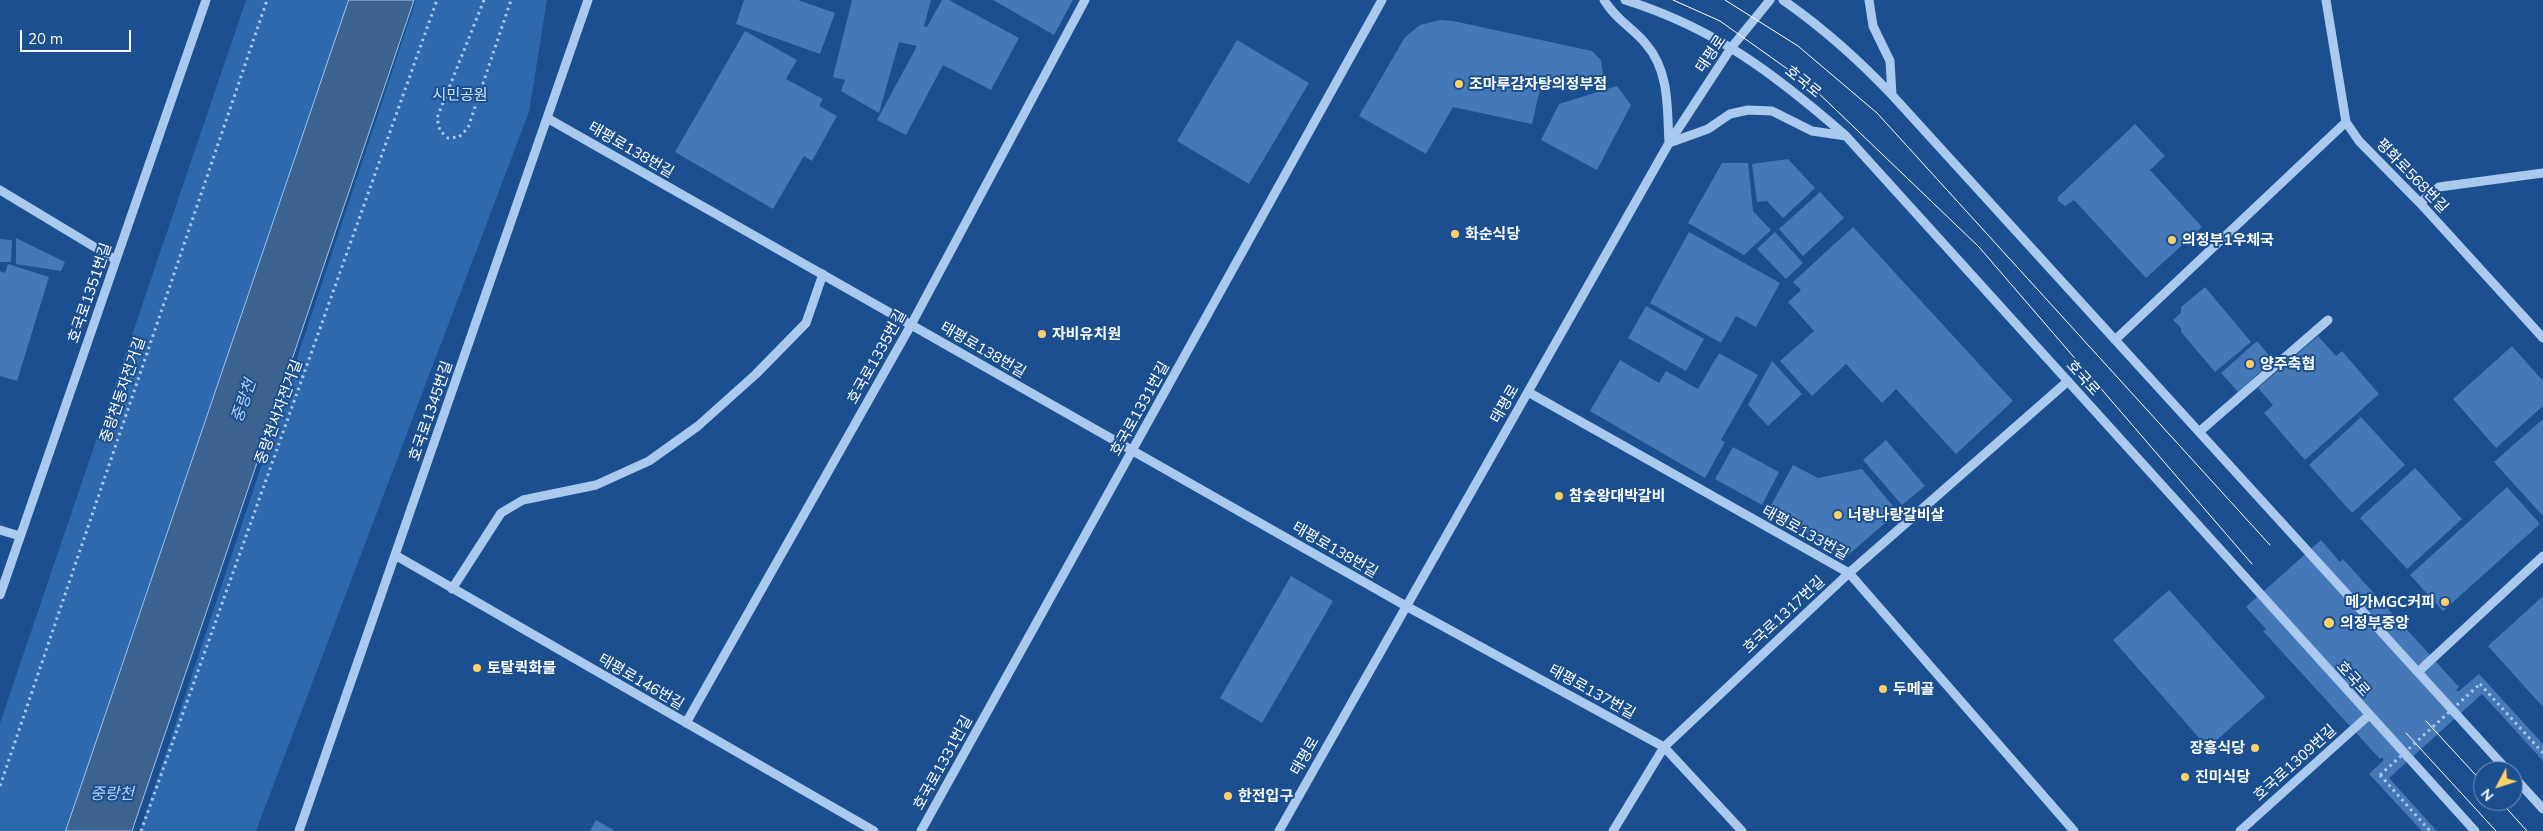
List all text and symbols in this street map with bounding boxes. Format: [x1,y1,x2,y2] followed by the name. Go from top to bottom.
[22,20,134,52] scale bar
[28,29,63,48] text: 20 m
[1692,32,1730,76] street label: 태평로
[1781,62,1825,102] street label: 호국로
[1469,75,1607,93] place label: 조마루감자탕의정부점
[1453,78,1465,90] marker: 조마루감자탕의정부점
[432,86,488,104] park label: 시민공원
[585,118,677,182] street label: 태평로138번길
[2372,135,2452,217] street label: 평화로568번길
[1465,225,1520,243] place label: 화순식당
[1449,228,1461,240] marker: 화순식당
[2182,231,2274,249] place label: 의정부1우체국
[2166,234,2178,246] marker: 의정부1우체국
[64,240,116,346] street label: 호국로1351번길
[844,307,910,407] street label: 호국로1335번길
[937,318,1029,382] street label: 태평로138번길
[1052,325,1121,343] place label: 자비유치원
[1036,328,1048,340] marker: 자비유치원
[97,335,149,445] street label: 중랑천동자전거길
[2260,355,2315,373] place label: 양주축협
[252,357,306,467] street label: 중랑천서자전거길
[2062,357,2104,399] street label: 호국로
[405,358,457,464] street label: 호국로1345번길
[2244,358,2256,370] marker: 양주축협
[1107,359,1173,459] street label: 호국로1331번길
[228,377,260,425] water label: 중랑천
[1487,382,1523,426] street label: 태평로
[1569,487,1666,505] place label: 참숯왕대박갈비
[1553,490,1565,502] marker: 참숯왕대박갈비
[1759,502,1851,564] street label: 태평로133번길
[1848,506,1945,524] place label: 너랑나랑갈비살
[1832,509,1844,521] marker: 너랑나랑갈비살
[1289,518,1381,582] street label: 태평로138번길
[1739,573,1829,657] street label: 호국로1317번길
[2345,593,2435,611] place label: 메가MGC커피
[2439,596,2451,608] marker: 메가MGC커피
[2340,614,2409,632] place label: 의정부중앙
[2322,616,2336,630] marker: 의정부중앙
[595,650,687,714] street label: 태평로146번길
[2332,658,2374,700] street label: 호국로
[487,659,556,677] place label: 토탈퀵화물
[1546,661,1638,723] street label: 태평로137번길
[471,662,483,674] marker: 토탈퀵화물
[1893,680,1934,698] place label: 두메골
[1877,683,1889,695] marker: 두메골
[910,713,976,813] street label: 호국로1331번길
[2250,721,2340,805] street label: 호국로1309번길
[1287,734,1323,778] street label: 태평로
[2190,739,2245,757] place label: 장흥식당
[2249,742,2261,754] marker: 장흥식당
[2473,761,2523,811] north arrow
[2195,768,2250,786] place label: 진미식당
[2179,771,2191,783] marker: 진미식당
[90,784,134,804] water label: 중랑천
[2477,785,2498,805] text: N
[1238,787,1293,805] place label: 한전입구
[1222,790,1234,802] marker: 한전입구

